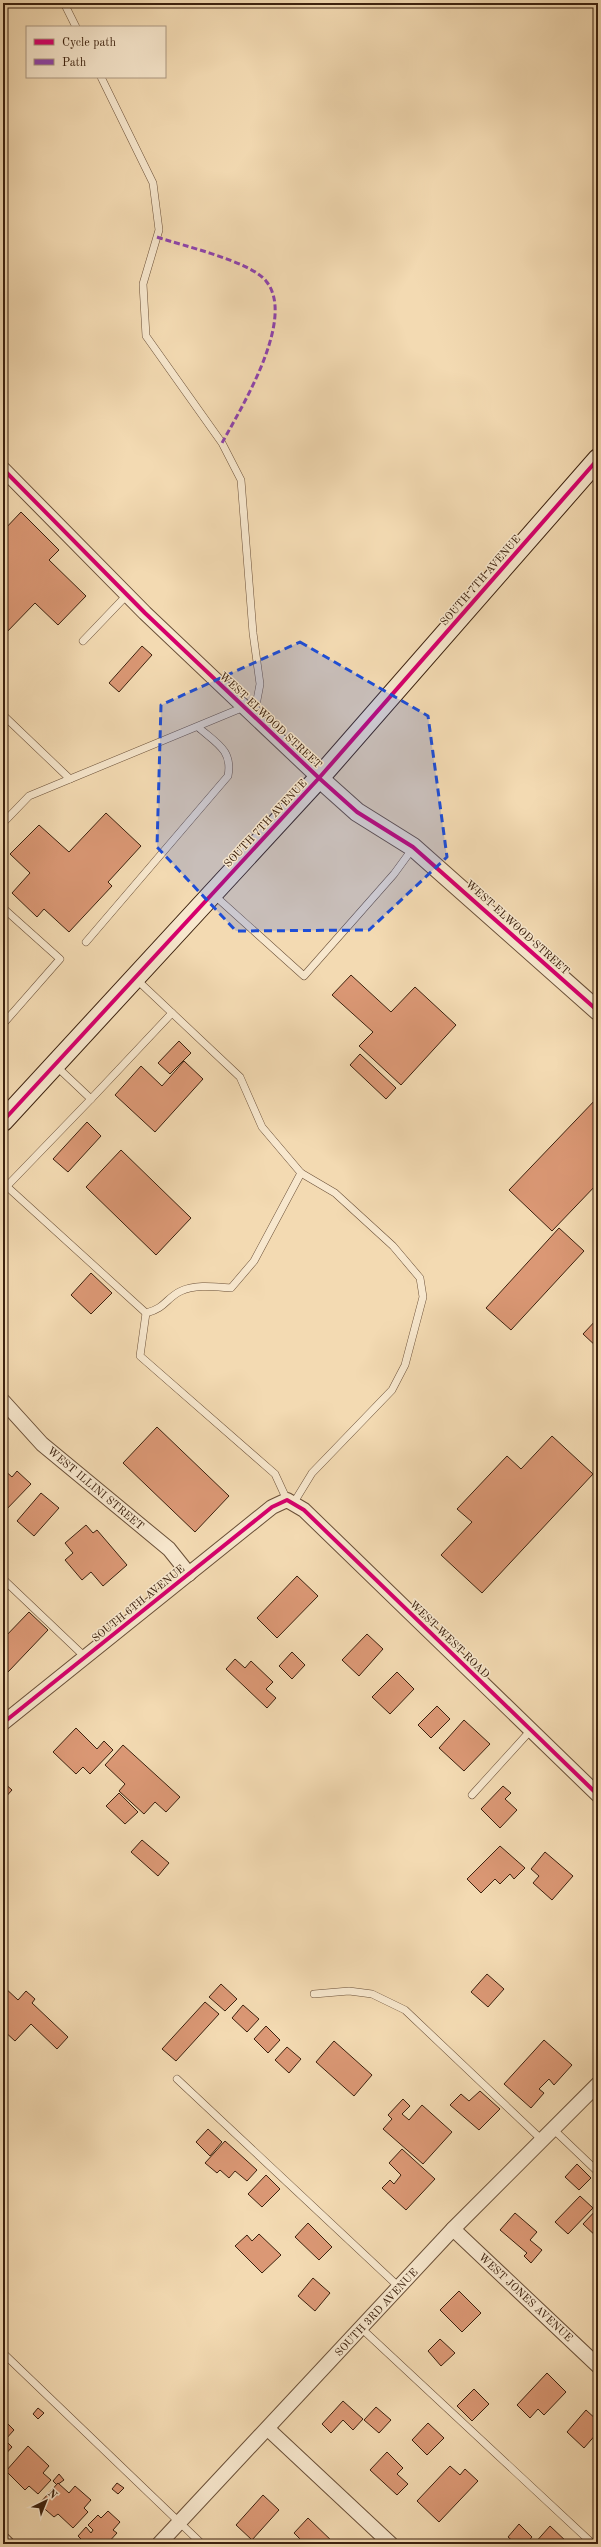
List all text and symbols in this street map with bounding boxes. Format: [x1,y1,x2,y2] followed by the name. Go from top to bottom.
[26,26,166,78] legend
[62,37,117,49] text: Cycle path
[62,57,87,69] text: Path
[439,534,523,628] street label: SOUTH 7TH AVENUE
[217,671,323,771] street label: WEST ELWOOD STREET
[223,778,310,870] street label: SOUTH 7TH AVENUE
[463,879,571,978] street label: WEST ELWOOD STREET
[45,1446,145,1533] street label: WEST ILLINI STREET
[91,1563,187,1645] street label: SOUTH 6TH AVENUE
[407,1599,491,1681] street label: WEST WEST ROAD
[476,2252,574,2344] street label: WEST JONES AVENUE
[334,2267,421,2359] street label: SOUTH 3RD AVENUE
[26,2481,66,2521] north arrow
[45,2488,59,2502] text: N

